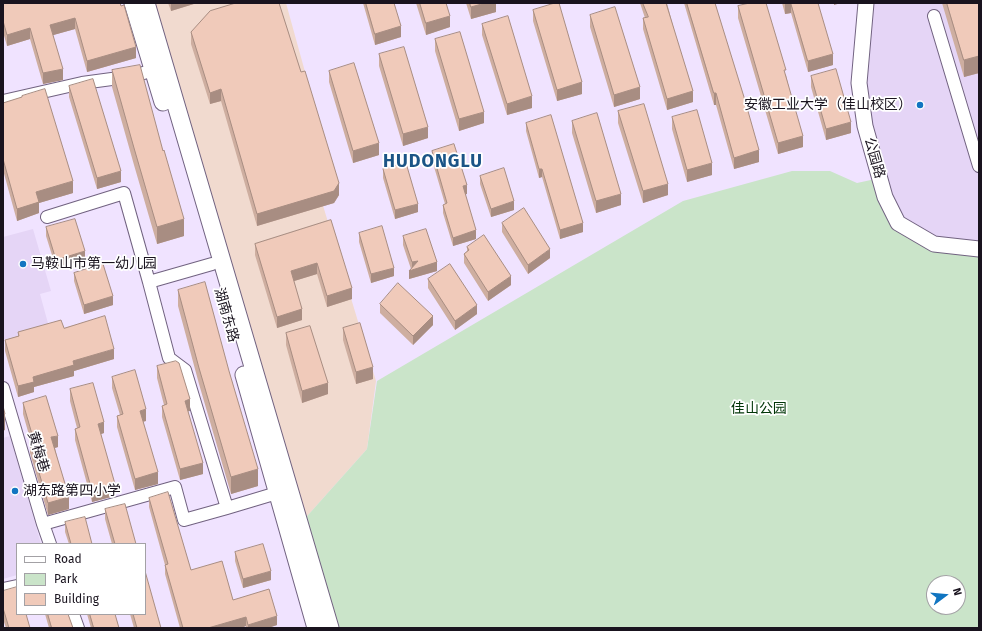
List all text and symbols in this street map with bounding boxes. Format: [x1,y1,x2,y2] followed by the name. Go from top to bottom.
[744,97,912,113] place label: 安徽工业大学（佳山校区）
[915,100,925,110] marker: 安徽工业大学（佳山校区）
[860,135,888,181] street label: 公园路
[383,151,483,173] district label: HUDONGLU
[31,256,157,272] place label: 马鞍山市第一幼儿园
[18,259,28,269] marker: 马鞍山市第一幼儿园
[210,286,242,344] street label: 湖南东路
[731,401,787,417] park label: 佳山公园
[24,429,52,475] street label: 黄梅巷
[23,483,121,499] place label: 湖东路第四小学
[10,486,20,496] marker: 湖东路第四小学
[16,543,146,615] legend
[54,552,82,566] text: Road
[54,572,78,586] text: Park
[926,575,966,615] north arrow
[950,587,964,597] text: N
[54,592,99,606] text: Building

